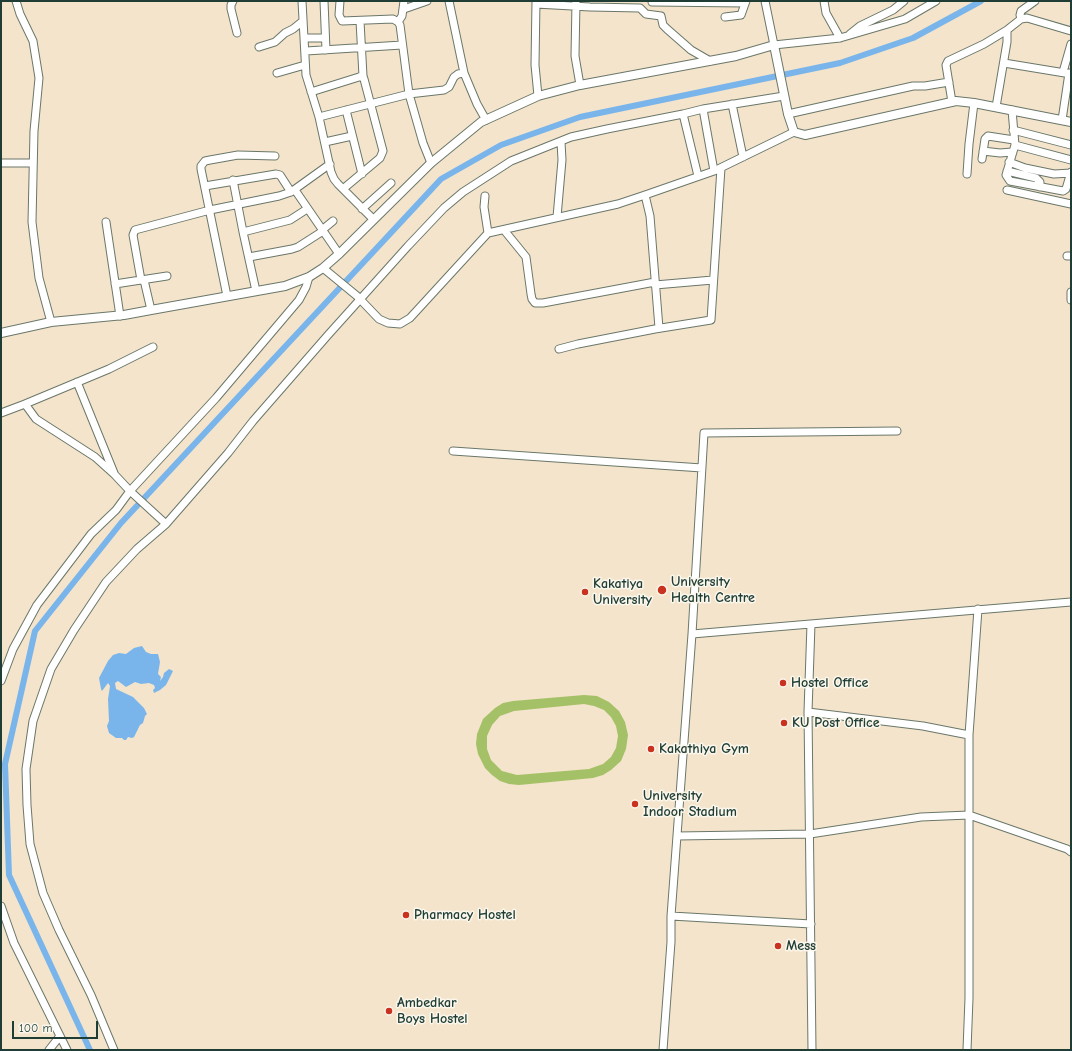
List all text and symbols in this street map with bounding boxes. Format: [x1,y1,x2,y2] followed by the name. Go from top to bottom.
[671,574,755,606] place label: University Health Centre
[593,576,652,608] place label: Kakatiya University
[656,584,668,596] marker: University Health Centre
[580,587,590,597] marker: Kakatiya University
[791,675,868,691] place label: Hostel Office
[778,678,788,688] marker: Hostel Office
[792,715,880,731] place label: KU Post Office
[779,718,789,728] marker: KU Post Office
[659,741,749,757] place label: Kakathiya Gym
[646,744,656,754] marker: Kakathiya Gym
[643,788,737,820] place label: University Indoor Stadium
[630,799,640,809] marker: University Indoor Stadium
[414,907,516,923] place label: Pharmacy Hostel
[401,910,411,920] marker: Pharmacy Hostel
[786,938,816,954] place label: Mess
[773,941,783,951] marker: Mess
[397,995,468,1028] place label: Ambedkar Boys Hostel
[384,1006,394,1016] marker: Ambedkar Boys Hostel
[14,1013,100,1039] scale bar
[19,1021,52,1035] text: 100 m

